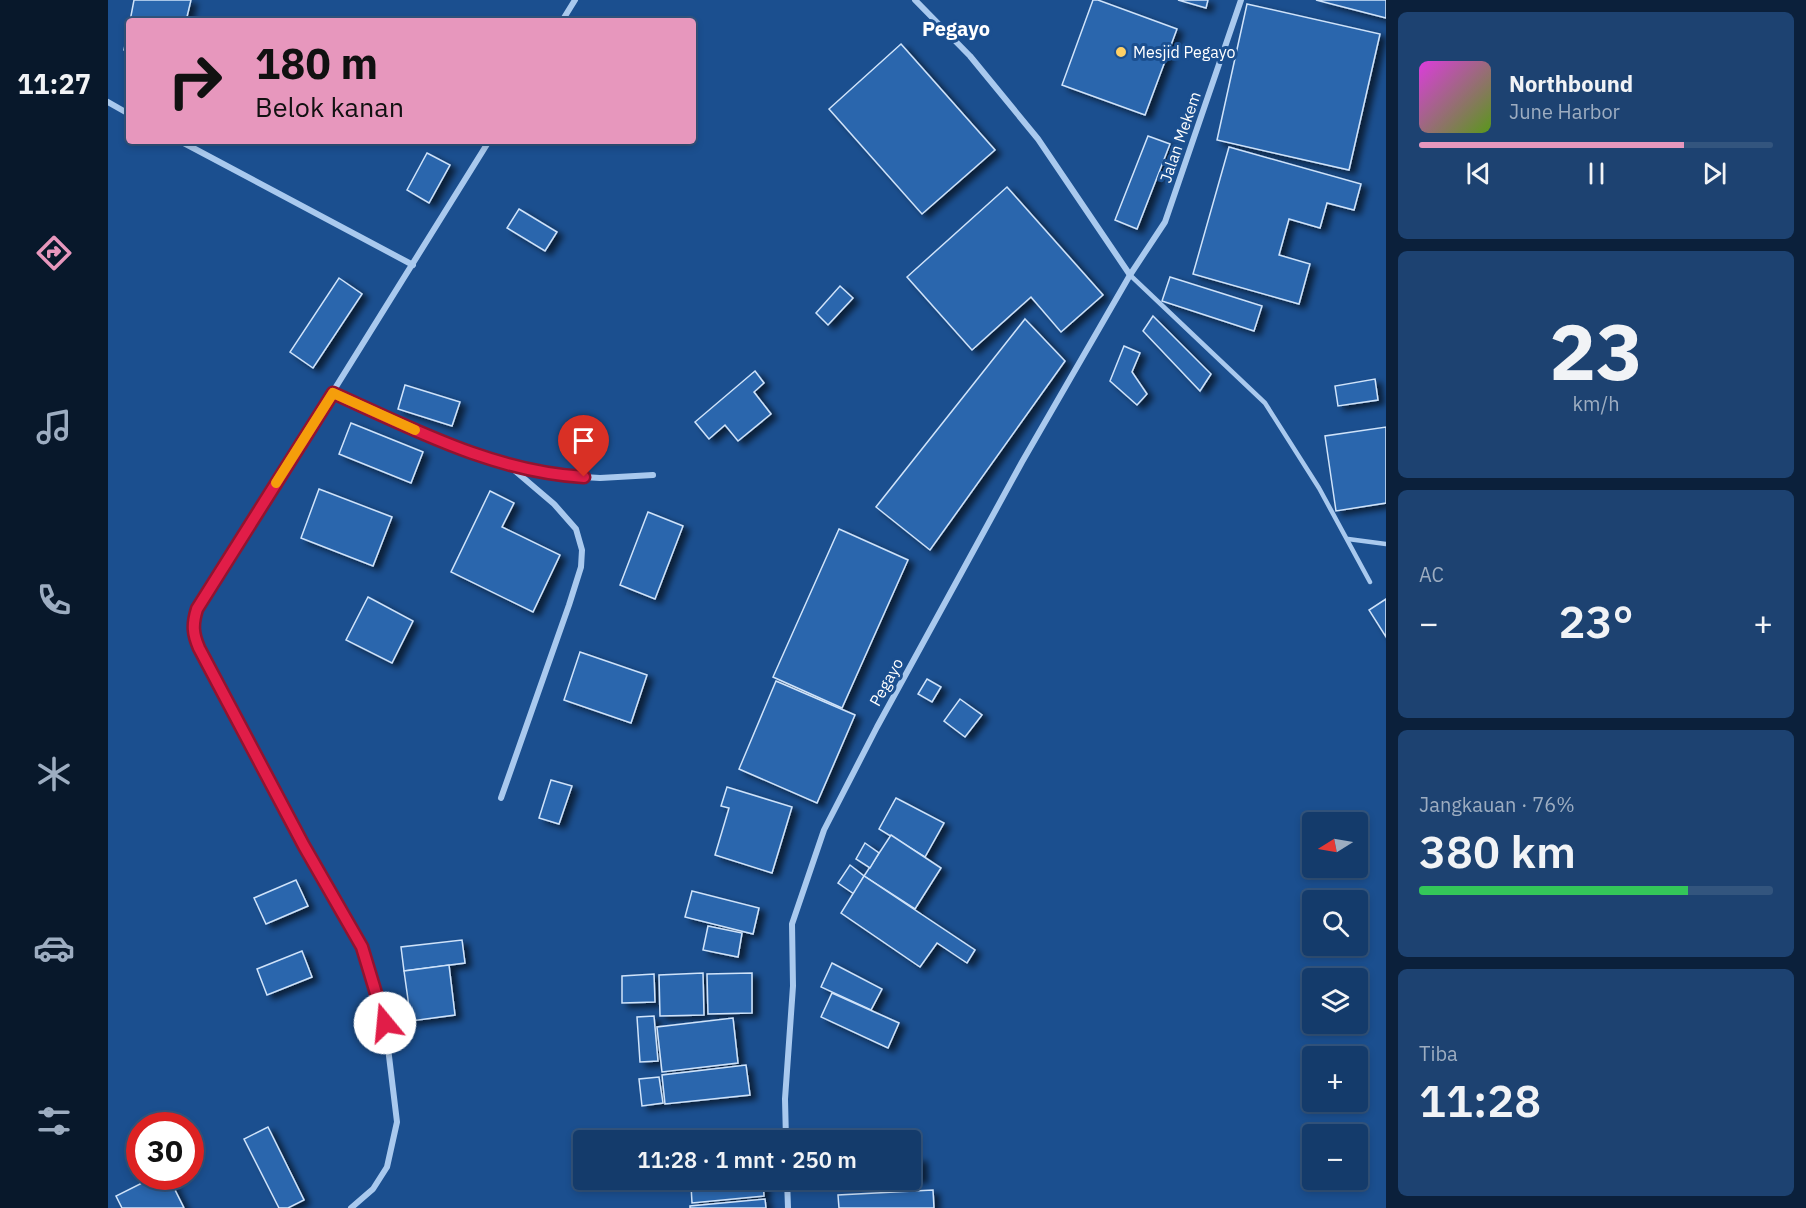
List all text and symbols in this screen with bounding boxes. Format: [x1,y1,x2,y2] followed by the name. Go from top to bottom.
[922,15,990,42] district label: Pegayo
[255,36,378,91] text: 180 m
[156,42,234,120] icon: right
[1133,42,1236,62] place label: Mesjid Pegayo
[1114,45,1128,59] marker: Mesjid Pegayo
[17,66,91,101] text: 11:27
[1509,69,1633,98] text: Northbound
[255,89,404,124] text: Belok kanan
[1155,89,1205,185] street label: Jalan Mekem
[1509,98,1620,125] text: June Harbor
[1462,157,1495,190] icon: previous
[1580,157,1613,190] icon: pause
[1698,157,1731,190] icon: next
[33,232,75,274] icon: directions
[1549,300,1643,401] text: 23
[1572,390,1620,417] text: km/h
[33,406,75,448] icon: music
[558,415,609,477] pin
[567,424,600,457] icon: arrive
[1419,561,1444,588] text: AC
[33,579,75,621] icon: phone
[1558,592,1634,650] text: 23°
[1419,601,1439,644] text: −
[1753,601,1773,644] text: +
[865,654,907,710] street label: Pegayo
[33,753,75,795] icon: climate
[1419,791,1575,818] text: Jangkauan · 76%
[1302,812,1368,878] north arrow
[1302,812,1368,1190] map controls
[1419,822,1576,880] text: 380 km
[1302,890,1368,956] button: search
[33,927,75,969] icon: car
[1302,968,1368,1034] button: layers
[353,991,417,1055] position arrow
[1419,1040,1458,1067] text: Tiba
[1302,1046,1368,1112] button: +
[1419,1071,1541,1129] text: 11:28
[33,1100,75,1142] icon: filters
[126,1112,204,1190] speed limit sign: 30
[1302,1124,1368,1190] button: −
[637,1145,857,1174] text: 11:28 · 1 mnt · 250 m

